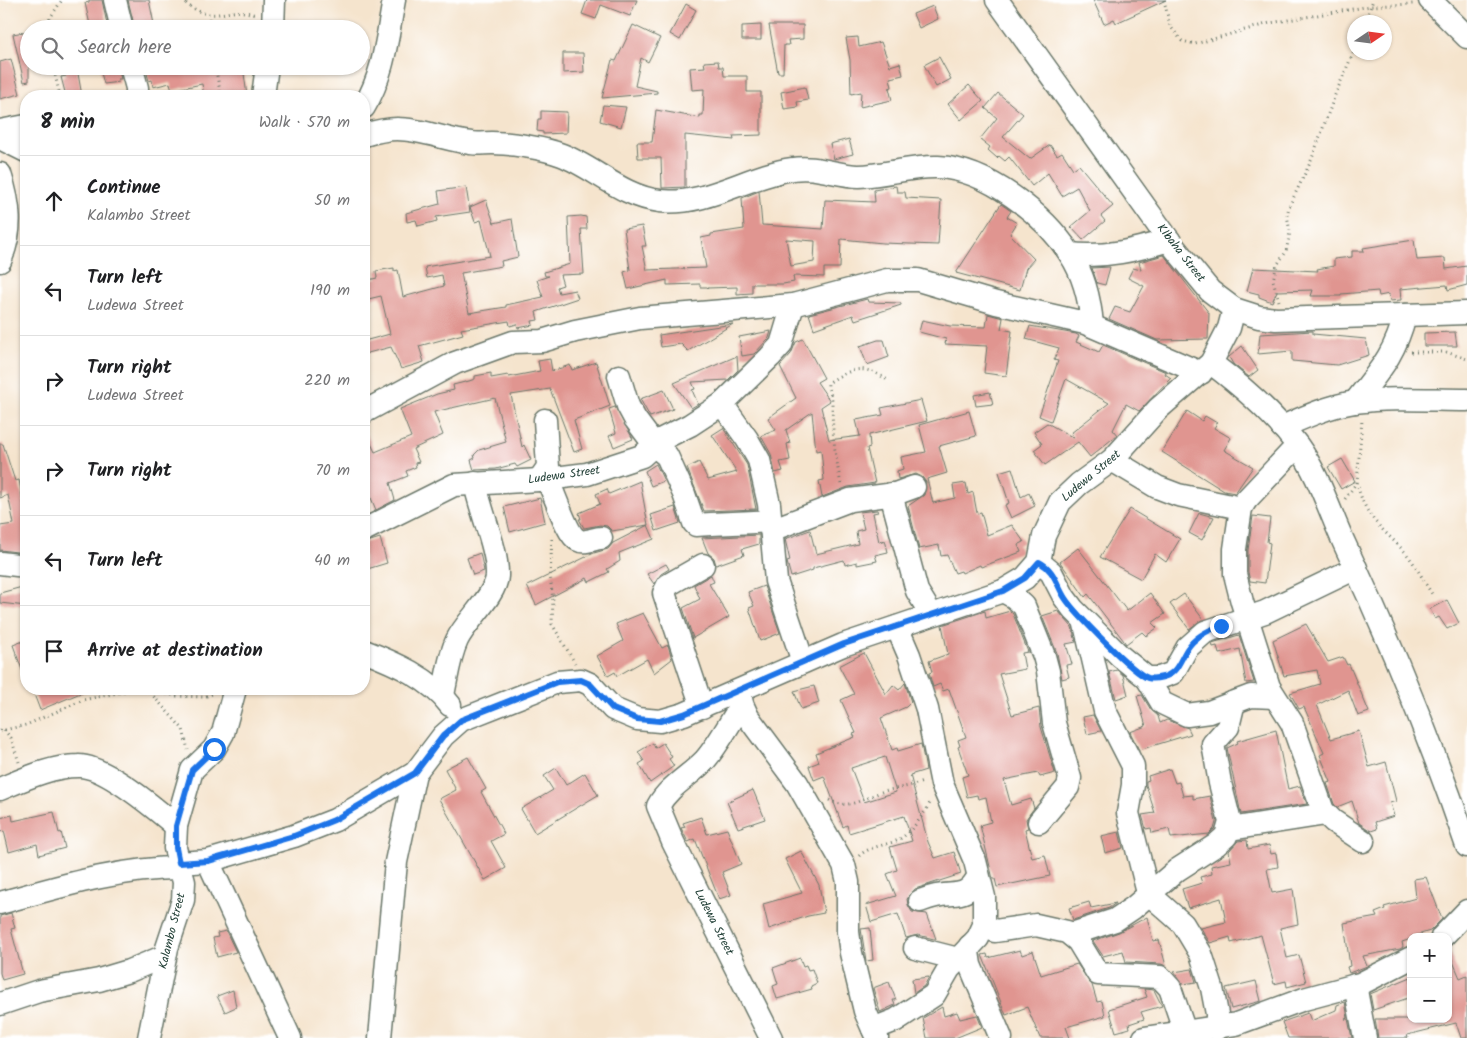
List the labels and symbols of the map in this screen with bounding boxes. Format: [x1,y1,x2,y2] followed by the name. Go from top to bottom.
[1347,15,1392,60] north arrow
[1152,220,1210,287] street label: KIbaha Street
[1057,445,1125,507] street label: Ludewa Street
[527,460,602,489] street label: Ludewa Street
[1210,615,1233,638] route end
[203,738,226,761] route start
[689,885,739,959] street label: Ludewa Street
[153,891,191,971] street label: Kalambo Street

